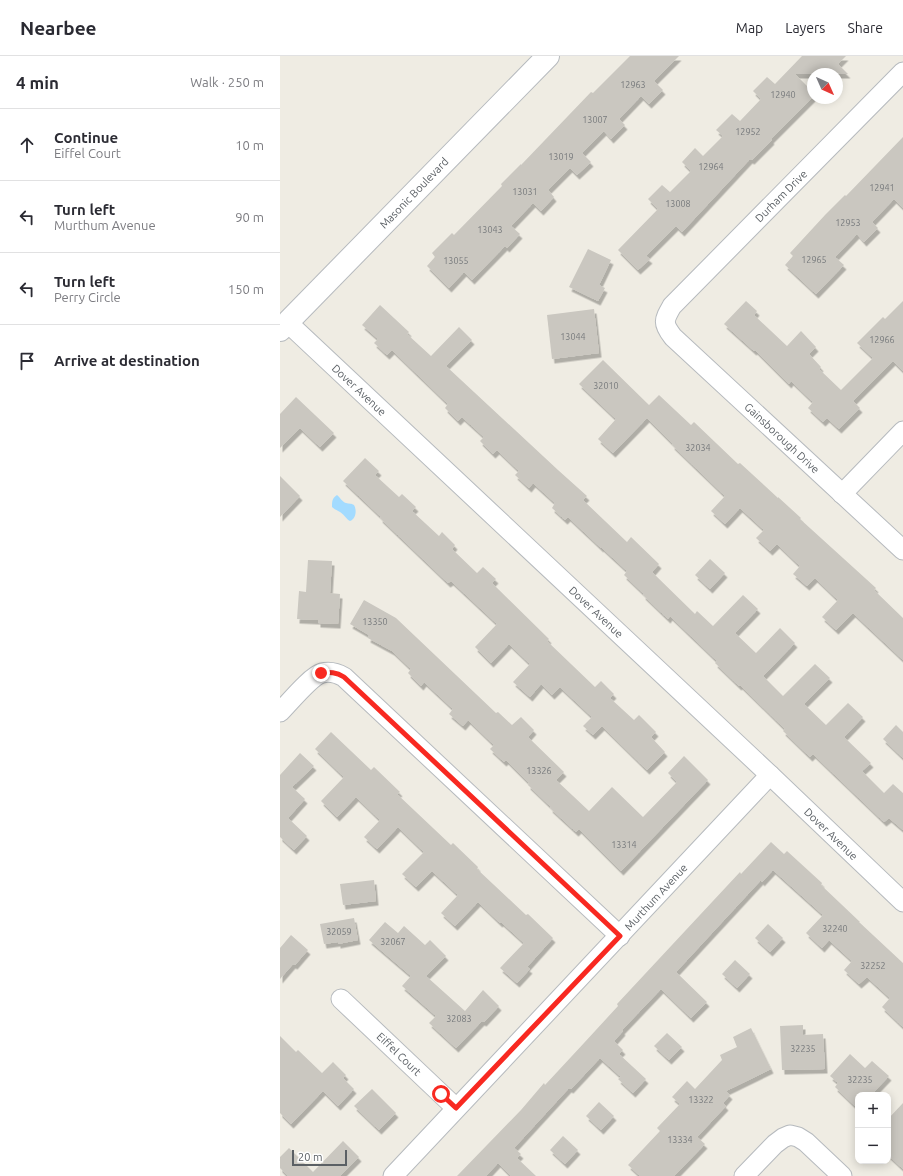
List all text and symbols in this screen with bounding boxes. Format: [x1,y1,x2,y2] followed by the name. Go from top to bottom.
[20,17,97,39] text: Nearbee
[736,20,763,36] text: Map
[785,20,825,36] text: Layers
[847,20,883,36] text: Share
[807,68,843,104] north arrow
[16,73,59,92] text: 4 min
[190,75,264,89] text: Walk · 250 m
[620,80,646,90] house number: 12963
[770,90,796,100] house number: 12940
[582,115,608,125] house number: 13007
[735,127,761,137] house number: 12952
[54,129,118,146] text: Continue
[16,134,38,156] icon: ahead
[235,138,264,152] text: 10 m
[54,146,121,160] text: Eiffel Court
[548,152,574,162] house number: 13019
[377,155,451,231] street label: Masonic Boulevard
[698,162,724,172] house number: 12964
[753,168,809,224] street label: Durham Drive
[869,183,895,193] house number: 12941
[512,187,538,197] house number: 13031
[665,199,691,209] house number: 13008
[54,201,115,218] text: Turn left
[16,206,38,228] icon: left
[235,210,264,224] text: 90 m
[54,218,156,232] text: Murthum Avenue
[835,218,861,228] house number: 12953
[477,225,503,235] house number: 13043
[801,255,827,265] house number: 12965
[443,256,469,266] house number: 13055
[54,273,115,290] text: Turn left
[16,278,38,300] icon: left
[228,282,264,296] text: 150 m
[54,290,121,304] text: Perry Circle
[560,332,586,342] house number: 13044
[869,335,895,345] house number: 12966
[16,350,38,372] icon: arrive
[54,352,200,369] text: Arrive at destination
[330,362,388,418] street label: Dover Avenue
[593,381,619,391] house number: 32010
[742,400,822,476] street label: Gainsborough Drive
[685,443,711,453] house number: 32034
[567,584,625,640] street label: Dover Avenue
[362,617,388,627] house number: 13350
[312,664,330,682] route end
[526,766,552,776] house number: 13326
[802,806,860,862] street label: Dover Avenue
[611,840,637,850] house number: 13314
[622,861,690,933] street label: Murthum Avenue
[822,924,848,934] house number: 32240
[326,927,352,937] house number: 32059
[380,937,406,947] house number: 32067
[860,961,886,971] house number: 32252
[446,1014,472,1024] house number: 32083
[374,1030,424,1078] street label: Eiffel Court
[790,1044,816,1054] house number: 32235
[847,1075,873,1085] house number: 32235
[432,1085,450,1103] route start
[855,1092,891,1164] map controls
[855,1092,891,1128] button: +
[688,1095,714,1105] house number: 13322
[855,1128,891,1164] button: −
[667,1135,693,1145] house number: 13334
[292,1148,347,1167] scale bar
[298,1151,322,1163] text: 20 m

